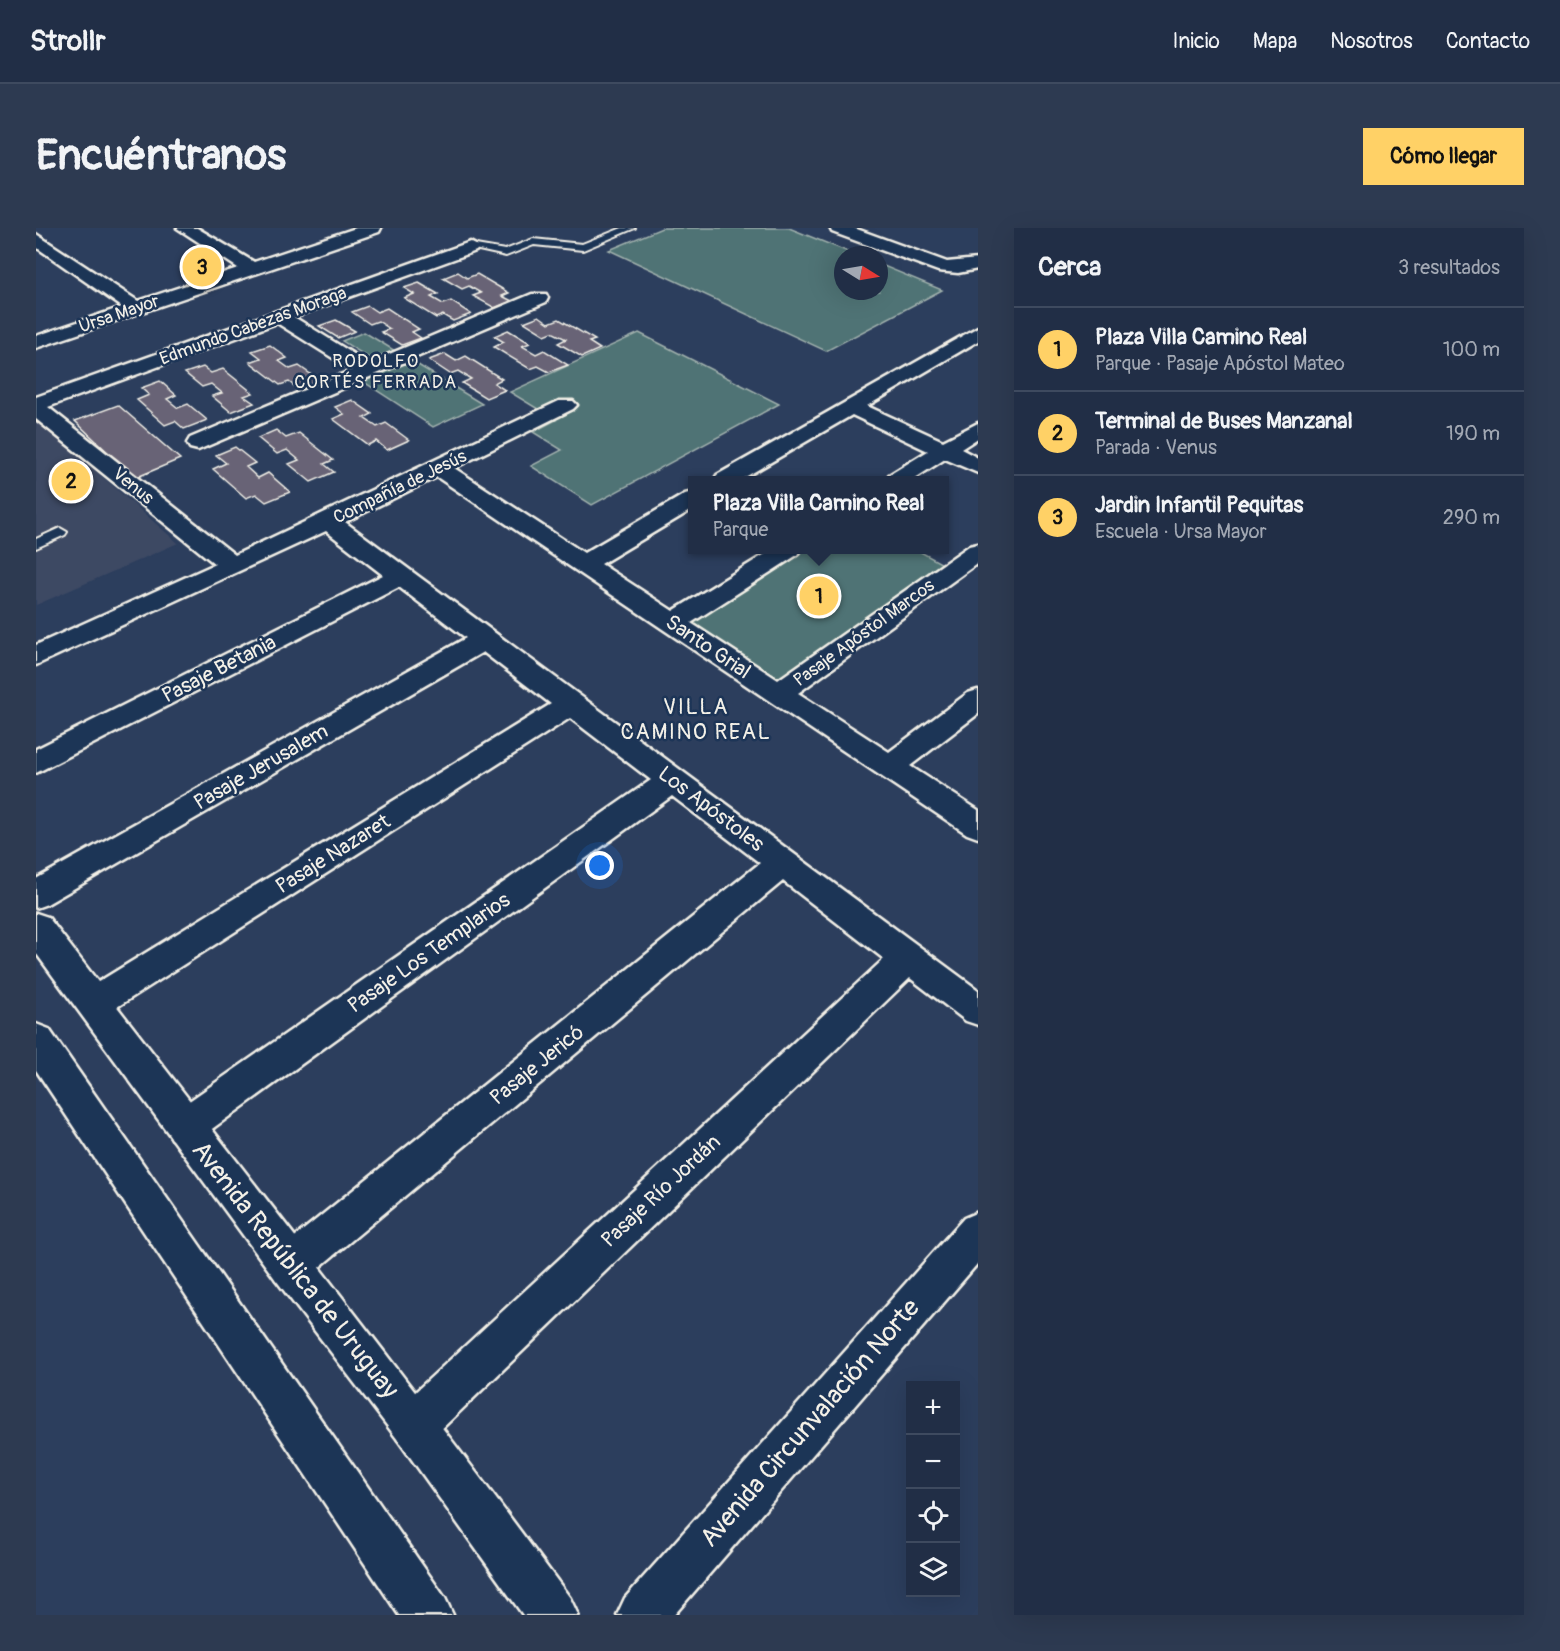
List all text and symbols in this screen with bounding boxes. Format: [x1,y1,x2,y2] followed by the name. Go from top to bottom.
[30,24,105,59] text: Strollr
[1173,28,1220,55] text: Inicio
[1253,28,1297,55] text: Mapa
[1330,28,1413,55] text: Nosotros
[1446,28,1530,55] text: Contacto
[1363,128,1524,185] button: Cómo llegar
[36,130,286,182] text: Encuéntranos
[182,244,222,290] pin: 3
[834,246,888,300] north arrow
[1038,251,1101,283] text: Cerca
[1398,255,1500,280] text: 3 resultados
[156,281,350,371] street label: Edmundo Cabezas Moraga
[76,289,163,339] street label: Ursa Mayor
[1095,323,1307,351] text: Plaza Villa Camino Real
[1054,337,1061,362] text: 1
[1443,337,1500,362] text: 100 m
[294,350,458,394] district label: RODOLFO CORTÉS FERRADA
[1095,351,1345,376] text: Parque · Pasaje Apóstol Mateo
[1095,407,1353,435] text: Terminal de Buses Manzanal
[1052,421,1063,446] text: 2
[1446,421,1500,446] text: 190 m
[1095,435,1217,460] text: Parada · Venus
[330,445,470,529] street label: Compañía de Jesús
[51,458,90,504] pin: 2
[108,462,158,510] street label: Venus
[688,476,949,554] popup
[712,489,925,517] text: Plaza Villa Camino Real
[1095,491,1303,519] text: Jardin Infantil Pequitas
[1052,505,1063,530] text: 3
[1443,505,1500,530] text: 290 m
[712,517,768,542] text: Parque
[1095,519,1267,544] text: Escuela · Ursa Mayor
[789,574,939,692] street label: Pasaje Apóstol Marcos
[800,574,838,619] pin: 1
[660,609,756,685] street label: Santo Grial
[157,629,281,709] street label: Pasaje Betania
[621,693,771,746] district label: VILLA CAMINO REAL
[189,718,333,816] street label: Pasaje Jerusalem
[653,760,770,858] street label: Los Apóstoles
[271,808,396,900] street label: Pasaje Nazaret
[585,851,614,880] your location
[343,886,516,1019] street label: Pasaje Los Templarios
[485,1019,589,1111] street label: Pasaje Jericó
[596,1129,726,1253] street label: Pasaje Río Jordán
[185,1135,405,1405] street label: Avenida República de Uruguay
[693,1292,927,1554] street label: Avenida Circunvalación Norte
[906,1381,960,1597] map controls
[906,1381,960,1435] button: +
[906,1435,960,1489] button: −
[906,1489,960,1543] button: locate
[906,1543,960,1597] button: layers

